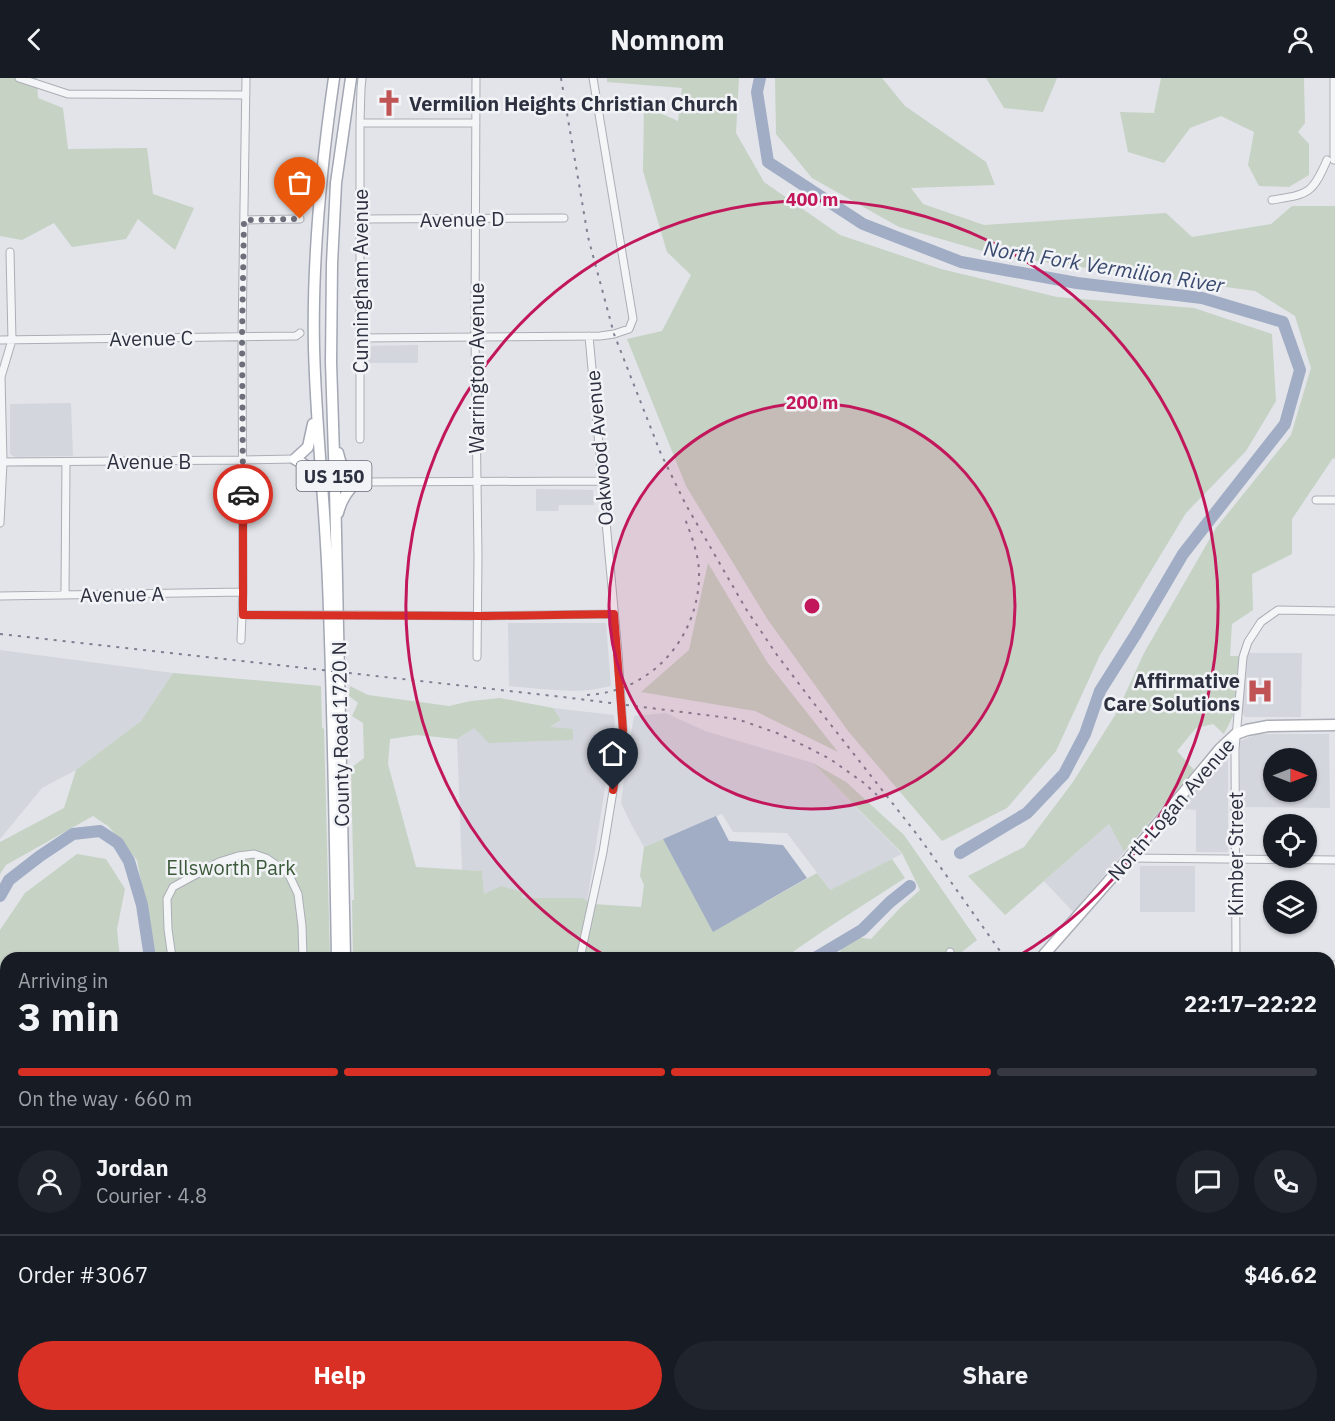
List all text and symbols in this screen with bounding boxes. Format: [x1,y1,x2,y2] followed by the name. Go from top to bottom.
[610,22,725,57] text: Nomnom
[18,23,51,56] icon: back
[1284,23,1317,56] icon: person
[374,88,404,118] church icon: Vermilion Heights Christian Church
[409,90,738,117] place label: Vermilion Heights Christian Church
[274,157,325,219] pin
[283,166,316,199] icon: bag
[786,188,838,211] text: 400 m
[347,189,374,373] street label: Cunningham Avenue
[419,205,505,233] street label: Avenue D
[982,233,1228,299] water label: North Fork Vermilion River
[463,283,490,453] street label: Warrington Avenue
[109,324,193,352] street label: Avenue C
[579,369,619,527] street label: Oakwood Avenue
[786,391,838,414] text: 200 m
[107,448,191,475] street label: Avenue B
[296,461,372,491] road number: US 150
[213,464,273,524] courier
[227,478,260,511] icon: car
[80,580,165,608] street label: Avenue A
[802,596,822,616] centre of rings
[325,641,355,827] street label: County Road 1720 N
[1103,667,1240,717] place label: Affirmative Care Solutions
[1245,676,1275,706] hospital icon: Affirmative Care Solutions
[587,728,638,790] pin
[1101,732,1241,886] street label: North Logan Avenue
[596,737,629,770] icon: home
[1263,748,1317,802] north arrow
[1263,748,1317,934] map controls
[1222,792,1249,916] street label: Kimber Street
[1263,814,1317,868] button: locate
[166,854,296,881] park label: Ellsworth Park
[1263,880,1317,934] button: layers
[18,967,108,994] text: Arriving in
[1184,989,1317,1018] text: 22:17–22:22
[18,991,120,1042] text: 3 min
[18,1085,192,1112] text: On the way · 660 m
[18,1150,81,1213] button: person
[1176,1150,1239,1213] button: chat
[1254,1150,1317,1213] button: phone
[96,1153,169,1182] text: Jordan
[96,1182,207,1209] text: Courier · 4.8
[18,1260,148,1289] text: Order #3067
[1244,1260,1317,1289] text: $46.62
[18,1341,662,1410] button: Help
[674,1341,1317,1410] button: Share

